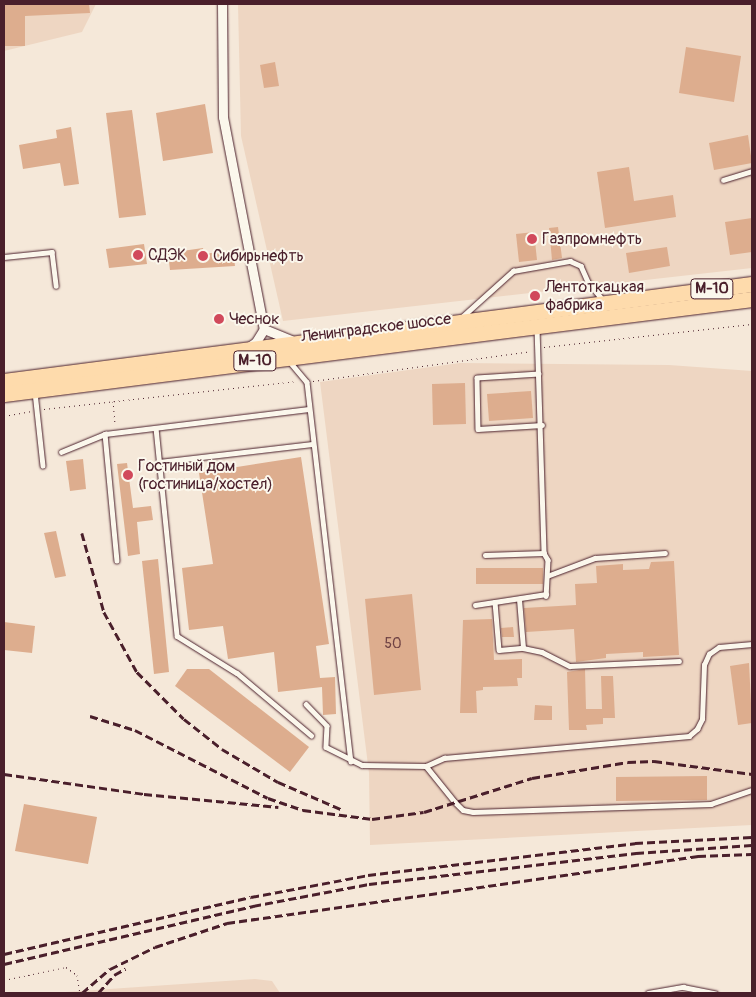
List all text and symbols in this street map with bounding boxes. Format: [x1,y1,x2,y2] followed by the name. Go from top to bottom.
[542,229,642,249] place label: Газпромнефть
[526,233,538,245] marker: Газпромнефть
[148,245,186,265] place label: СДЭК
[213,246,304,266] place label: Сибирьнефть
[132,249,144,261] marker: СДЭК
[197,250,209,262] marker: Сибирьнефть
[690,276,734,302] road number: М-10
[545,277,644,315] place label: Лентоткацкая фабрика
[529,290,541,302] marker: Лентоткацкая фабрика
[229,309,279,329] place label: Чеснок
[300,309,452,347] street label: Ленинградское шоссе
[213,313,225,325] marker: Чеснок
[232,348,278,374] road number: М-10
[138,456,273,494] place label: Гостиный дом (гостиница/хостел)
[122,469,134,481] marker: Гостиный дом (гостиница/хостел)
[384,636,402,652] house number: 50

